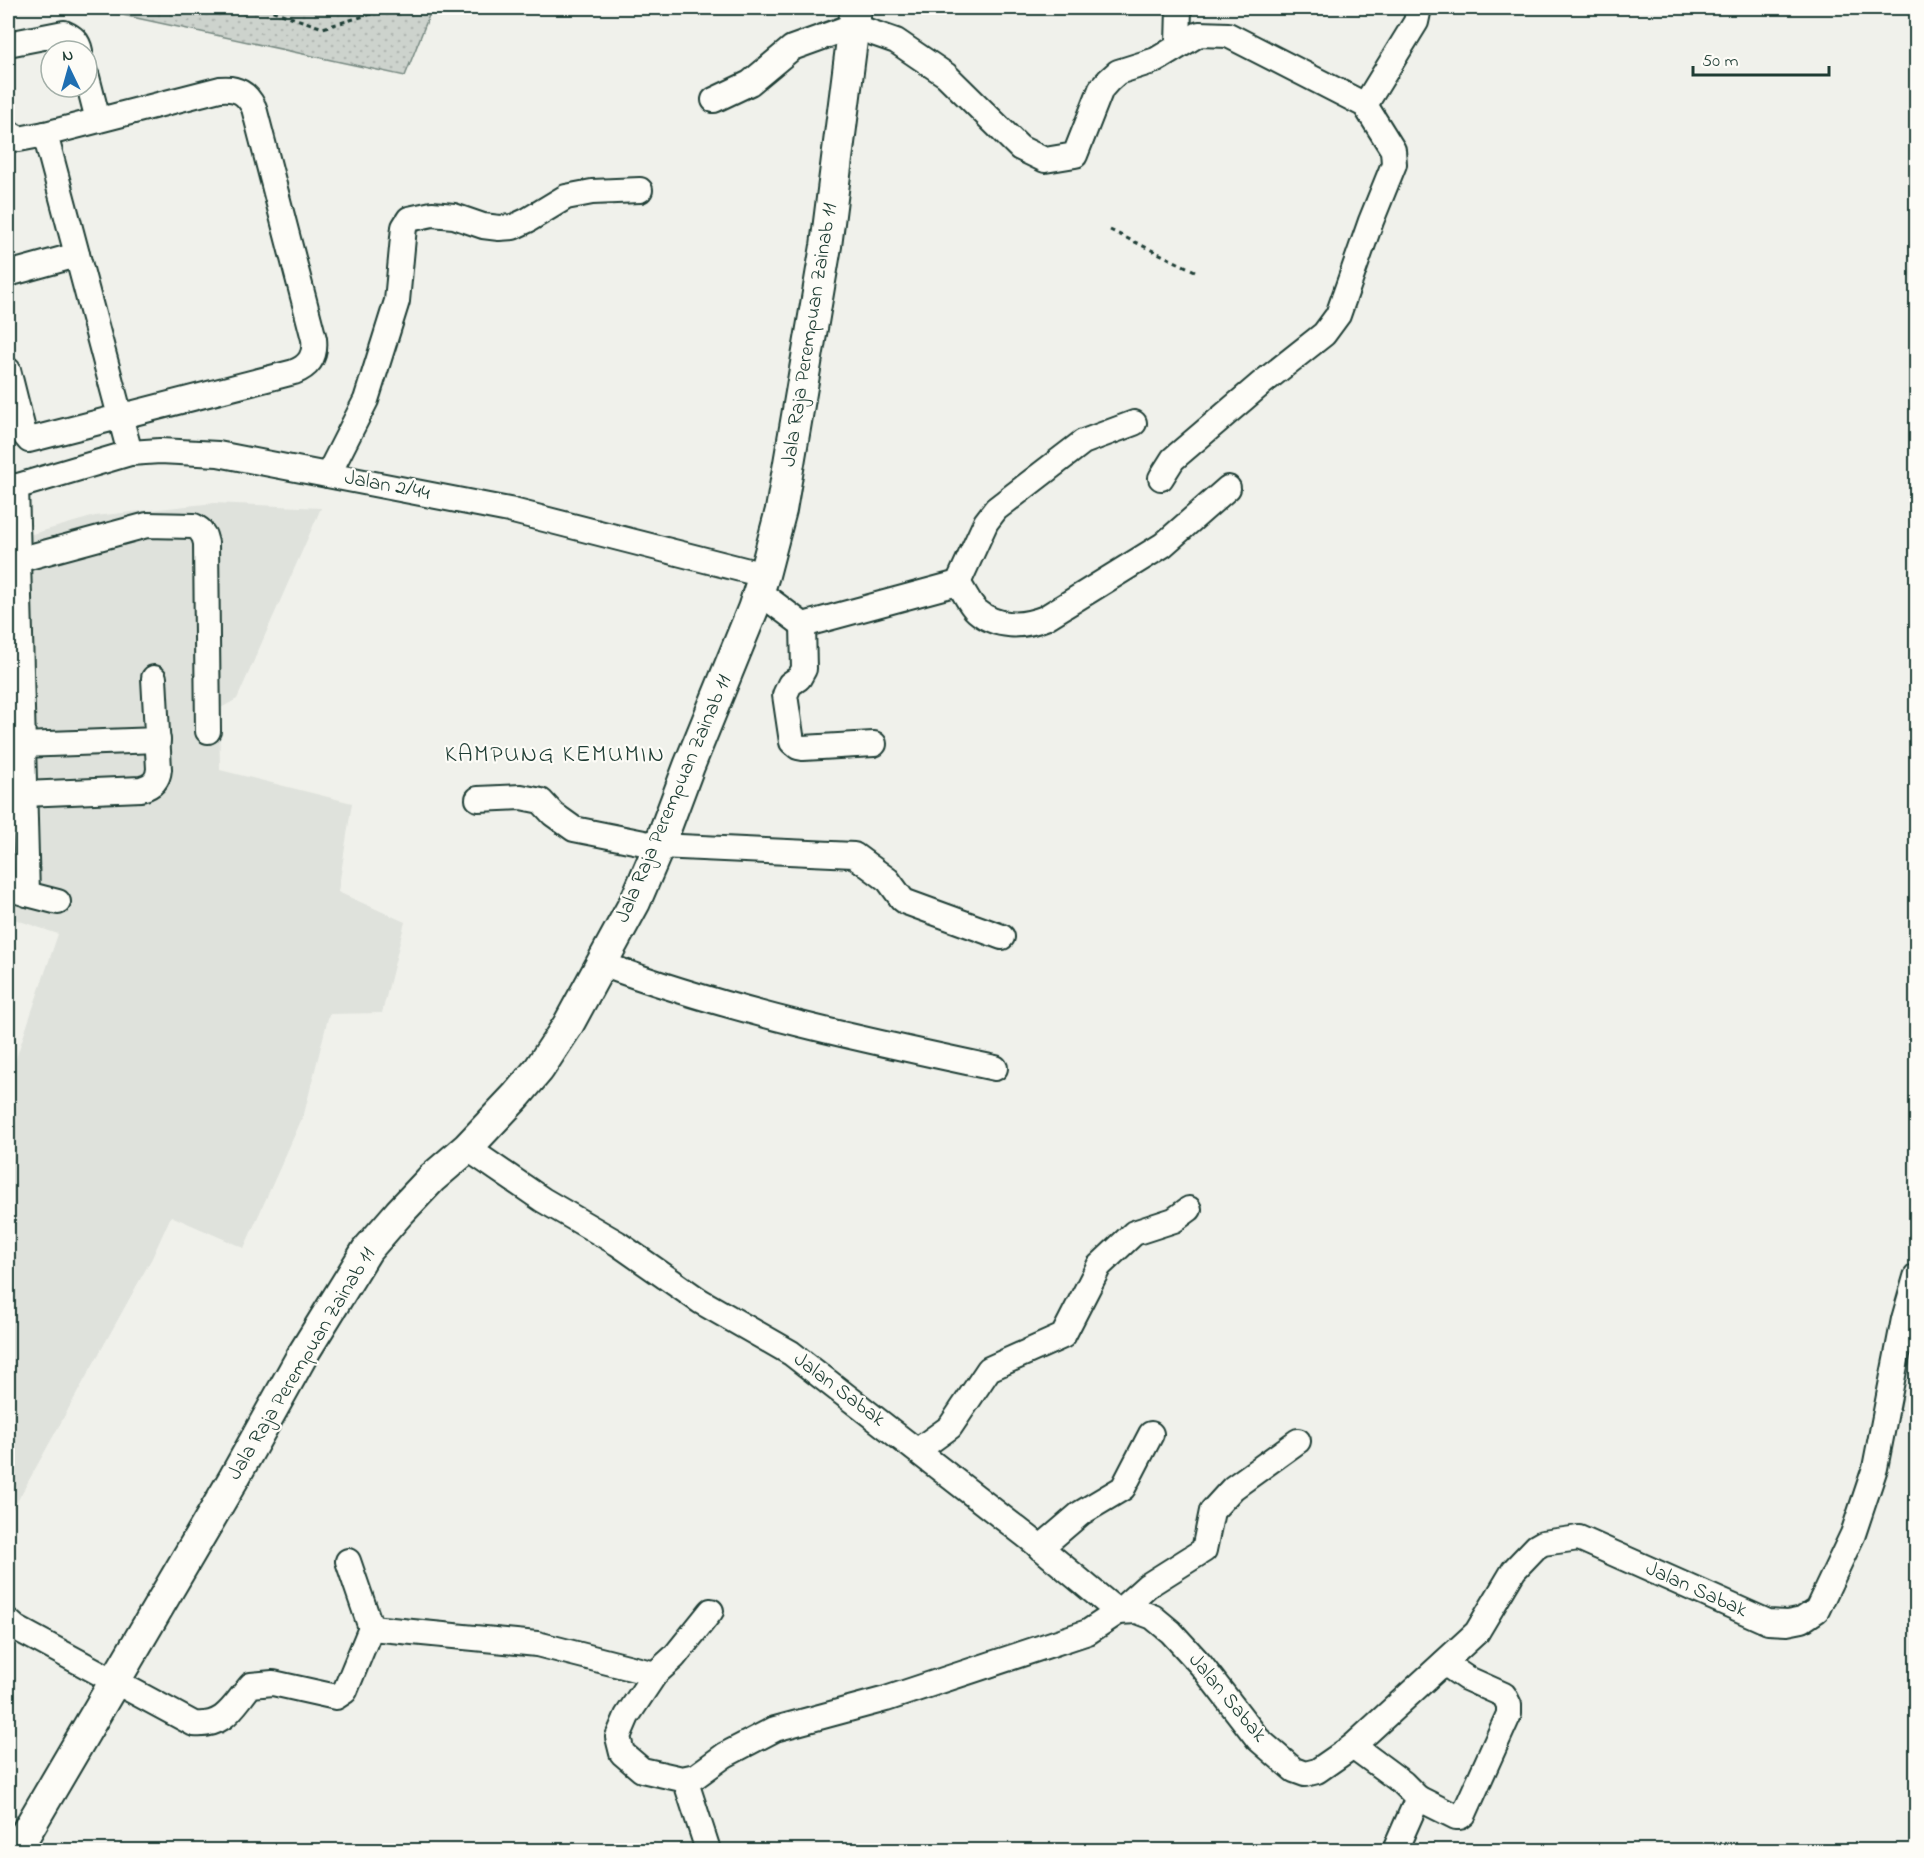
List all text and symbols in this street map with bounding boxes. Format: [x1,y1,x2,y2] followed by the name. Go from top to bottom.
[39,39,99,99] north arrow
[1693,39,1830,77] scale bar
[61,44,74,68] text: N
[1702,49,1739,75] text: 50 m
[774,201,846,469] street label: Jala Raja Perempuan Zainab 11
[342,463,433,509] street label: Jalan 2/44
[608,670,740,928] street label: Jala Raja Perempuan Zainab 11
[445,738,665,773] district label: KAMPUNG KEMUMIN
[220,1242,384,1486] street label: Jala Raja Perempuan Zainab 11
[787,1345,892,1435] street label: Jalan Sabak
[1640,1554,1752,1626] street label: Jalan Sabak
[1181,1647,1274,1750] street label: Jalan Sabak

